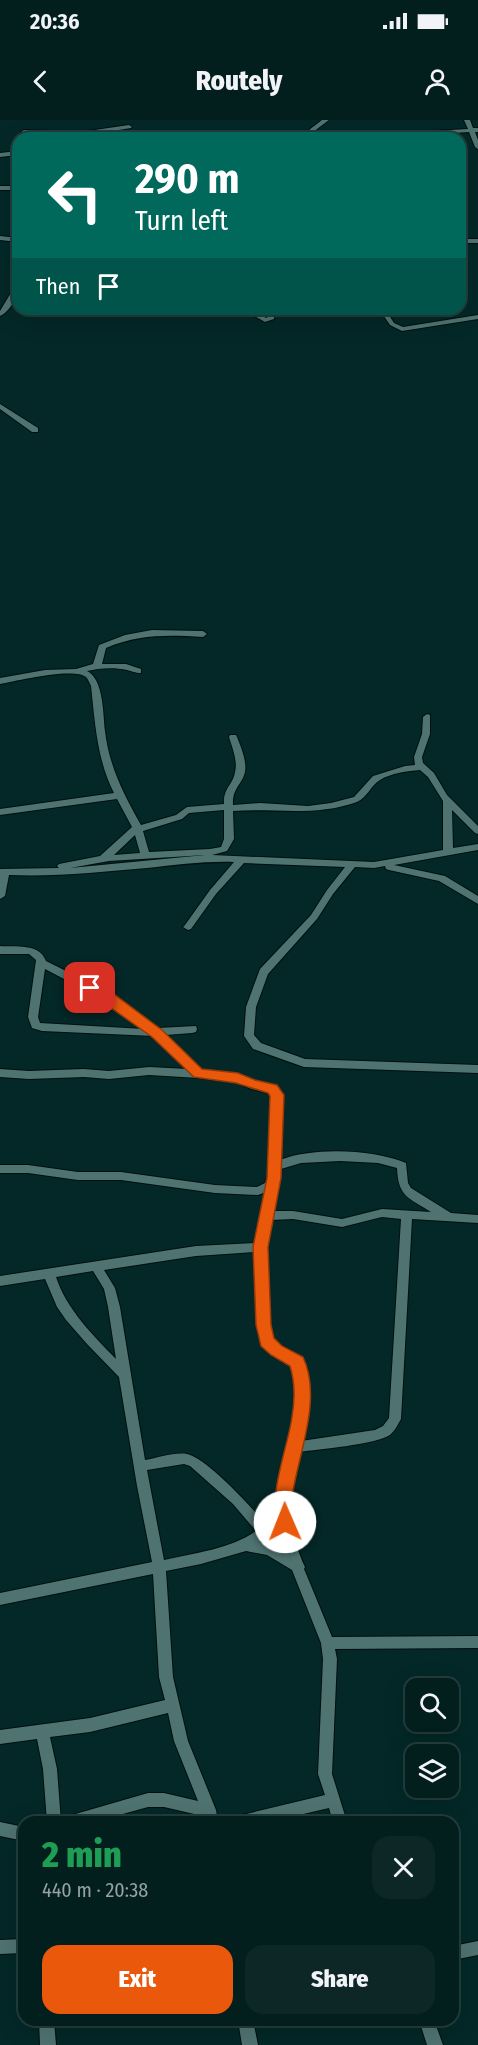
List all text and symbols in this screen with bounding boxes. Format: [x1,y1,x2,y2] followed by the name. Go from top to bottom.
[30,8,80,35] text: 20:36
[24,65,57,98] icon: back
[196,65,282,97] text: Routely
[421,65,454,98] icon: person
[135,154,240,204] text: 290 m
[36,156,114,234] icon: left
[135,205,228,237] text: Turn left
[92,270,125,303] icon: arrive
[36,273,80,300] text: Then
[64,962,115,1013] pin
[73,971,106,1004] icon: arrive
[253,1490,317,1554] position arrow
[405,1678,459,1798] map controls
[405,1678,459,1732] button: search
[405,1744,459,1798] button: layers
[42,1833,122,1877] text: 2 min
[372,1836,435,1899] button: close
[42,1878,148,1902] text: 440 m · 20:38
[42,1945,233,2014] button: Exit
[245,1945,435,2014] button: Share

